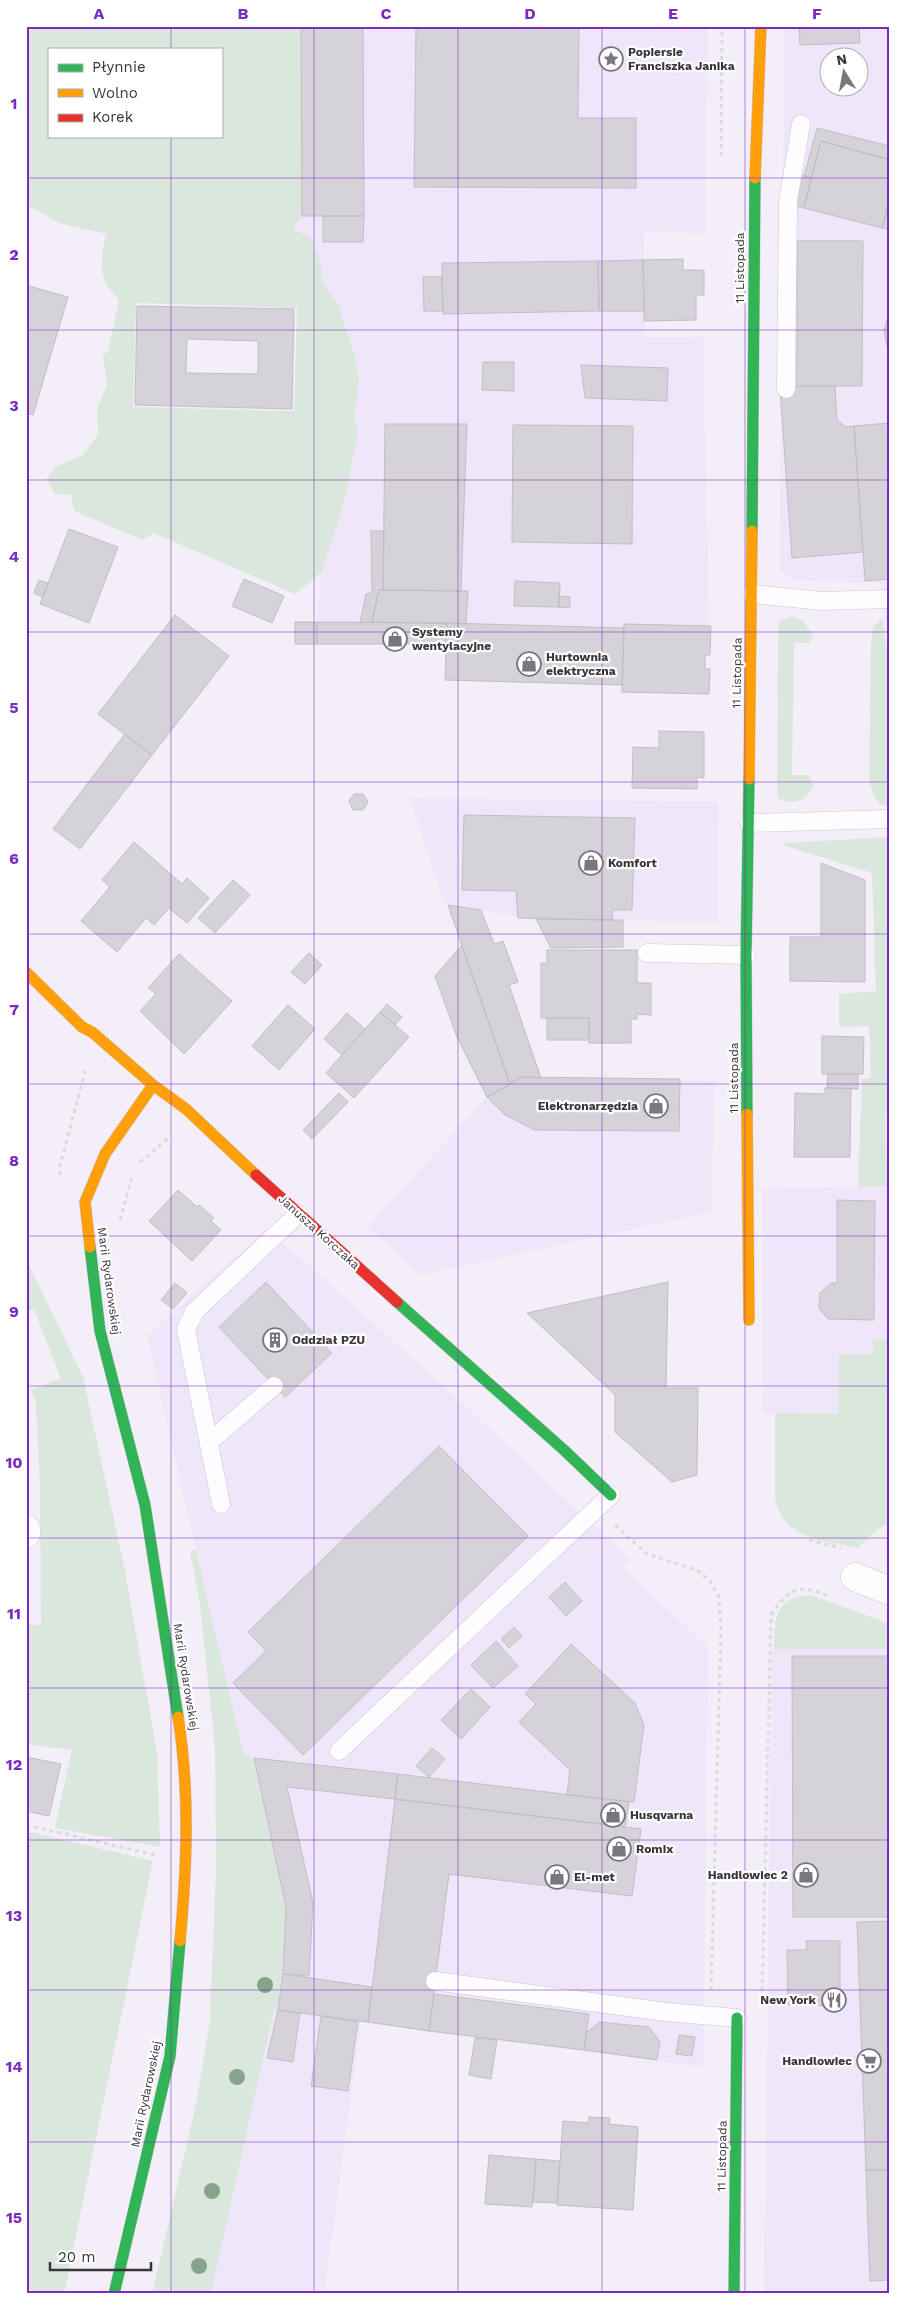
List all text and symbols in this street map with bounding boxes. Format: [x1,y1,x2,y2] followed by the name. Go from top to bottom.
[94,4,105,23] text: A
[238,4,249,23] text: B
[381,4,392,23] text: C
[524,4,536,23] text: D
[668,4,678,23] text: E
[812,4,822,23] text: F
[628,45,735,73] place label: Popiersie Franciszka Janika
[598,46,624,72] place icon: Popiersie Franciszka Janika
[48,48,222,138] legend
[818,48,868,98] north arrow
[835,50,848,68] text: N
[92,58,146,76] text: Płynnie
[92,84,138,102] text: Wolno
[11,94,17,113] text: 1
[92,108,134,126] text: Korek
[733,232,747,304] street label: 11 Listopada
[9,245,19,264] text: 2
[9,396,19,415] text: 3
[9,547,19,566] text: 4
[412,625,491,653] place label: Systemy wentylacyjne
[382,626,408,652] shop icon: Systemy wentylacyjne
[729,637,745,709] street label: 11 Listopada
[546,650,616,678] place label: Hurtownia elektryczna
[516,651,542,677] shop icon: Hurtownia elektryczna
[9,698,19,717] text: 5
[9,849,19,868] text: 6
[578,850,604,876] shop icon: Komfort
[608,856,657,870] place label: Komfort
[9,1000,19,1019] text: 7
[727,1042,741,1114] street label: 11 Listopada
[643,1093,669,1119] shop icon: Elektronarzędzia
[538,1099,638,1113] place label: Elektronarzędzia
[9,1151,19,1170] text: 8
[276,1192,363,1272] street label: Janusza Korczaka
[95,1226,123,1336] street label: Marii Rydarowskiej
[9,1302,19,1321] text: 9
[262,1327,288,1353] building icon: Oddział PZU
[292,1333,365,1347] place label: Oddział PZU
[5,1453,23,1472] text: 10
[7,1604,21,1623] text: 11
[171,1622,201,1732] street label: Marii Rydarowskiej
[6,1755,22,1774] text: 12
[600,1802,626,1828] shop icon: Husqvarna
[630,1808,693,1822] place label: Husqvarna
[606,1836,632,1862] shop icon: Romix
[636,1842,673,1856] place label: Romix
[793,1862,819,1888] shop icon: Handlowiec 2
[544,1864,570,1890] shop icon: El-met
[708,1868,788,1882] place label: Handlowiec 2
[574,1870,616,1884] place label: El-met
[6,1906,22,1925] text: 13
[821,1987,847,2013] restaurant icon: New York
[760,1993,817,2007] place label: New York
[128,2039,164,2149] street label: Marii Rydarowskiej
[856,2048,882,2074] supermarket icon: Handlowiec
[782,2054,852,2068] place label: Handlowiec
[5,2057,23,2076] text: 14
[714,2120,730,2192] street label: 11 Listopada
[6,2208,22,2227] text: 15
[50,2240,151,2272] scale bar
[58,2248,96,2266] text: 20 m

